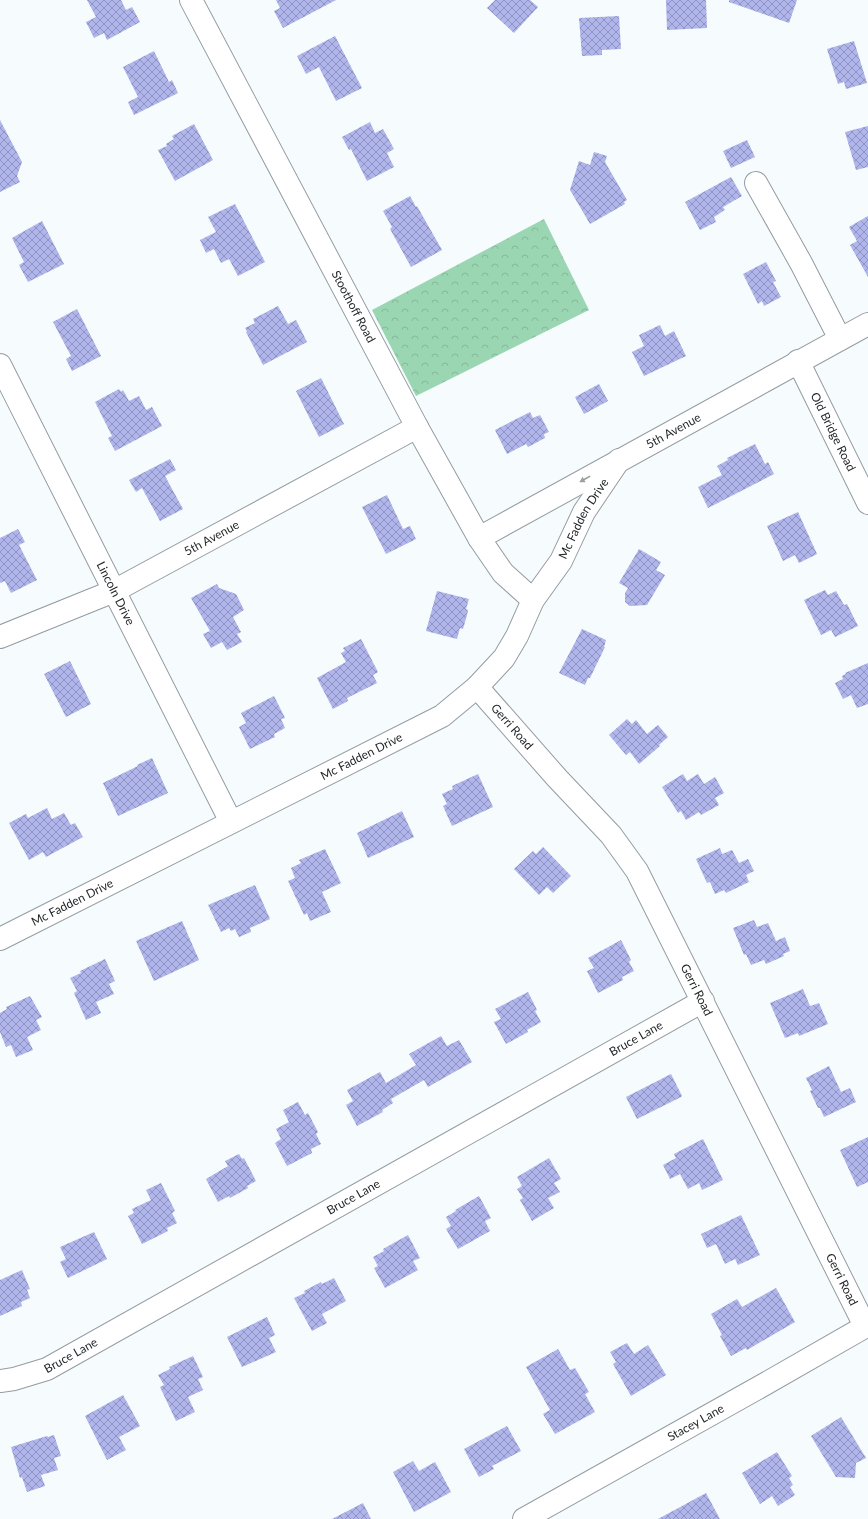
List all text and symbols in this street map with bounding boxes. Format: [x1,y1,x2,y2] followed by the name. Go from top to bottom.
[329,268,379,345] street label: Stoothoff Road
[808,390,859,474] street label: Old Bridge Road
[643,409,703,452] street label: 5th Avenue
[555,475,611,561] street label: Mc Fadden Drive
[579,476,590,483] one-way arrow
[181,517,242,559] street label: 5th Avenue
[94,559,138,628] street label: Lincoln Drive
[488,700,537,753] street label: Gerri Road
[318,729,405,783] street label: Mc Fadden Drive
[29,875,116,929] street label: Mc Fadden Drive
[678,961,716,1018] street label: Gerri Road
[606,1017,665,1059] street label: Bruce Lane
[324,1176,383,1218] street label: Bruce Lane
[823,1251,861,1308] street label: Gerri Road
[41,1334,100,1376] street label: Bruce Lane
[665,1400,727,1444] street label: Stacey Lane

